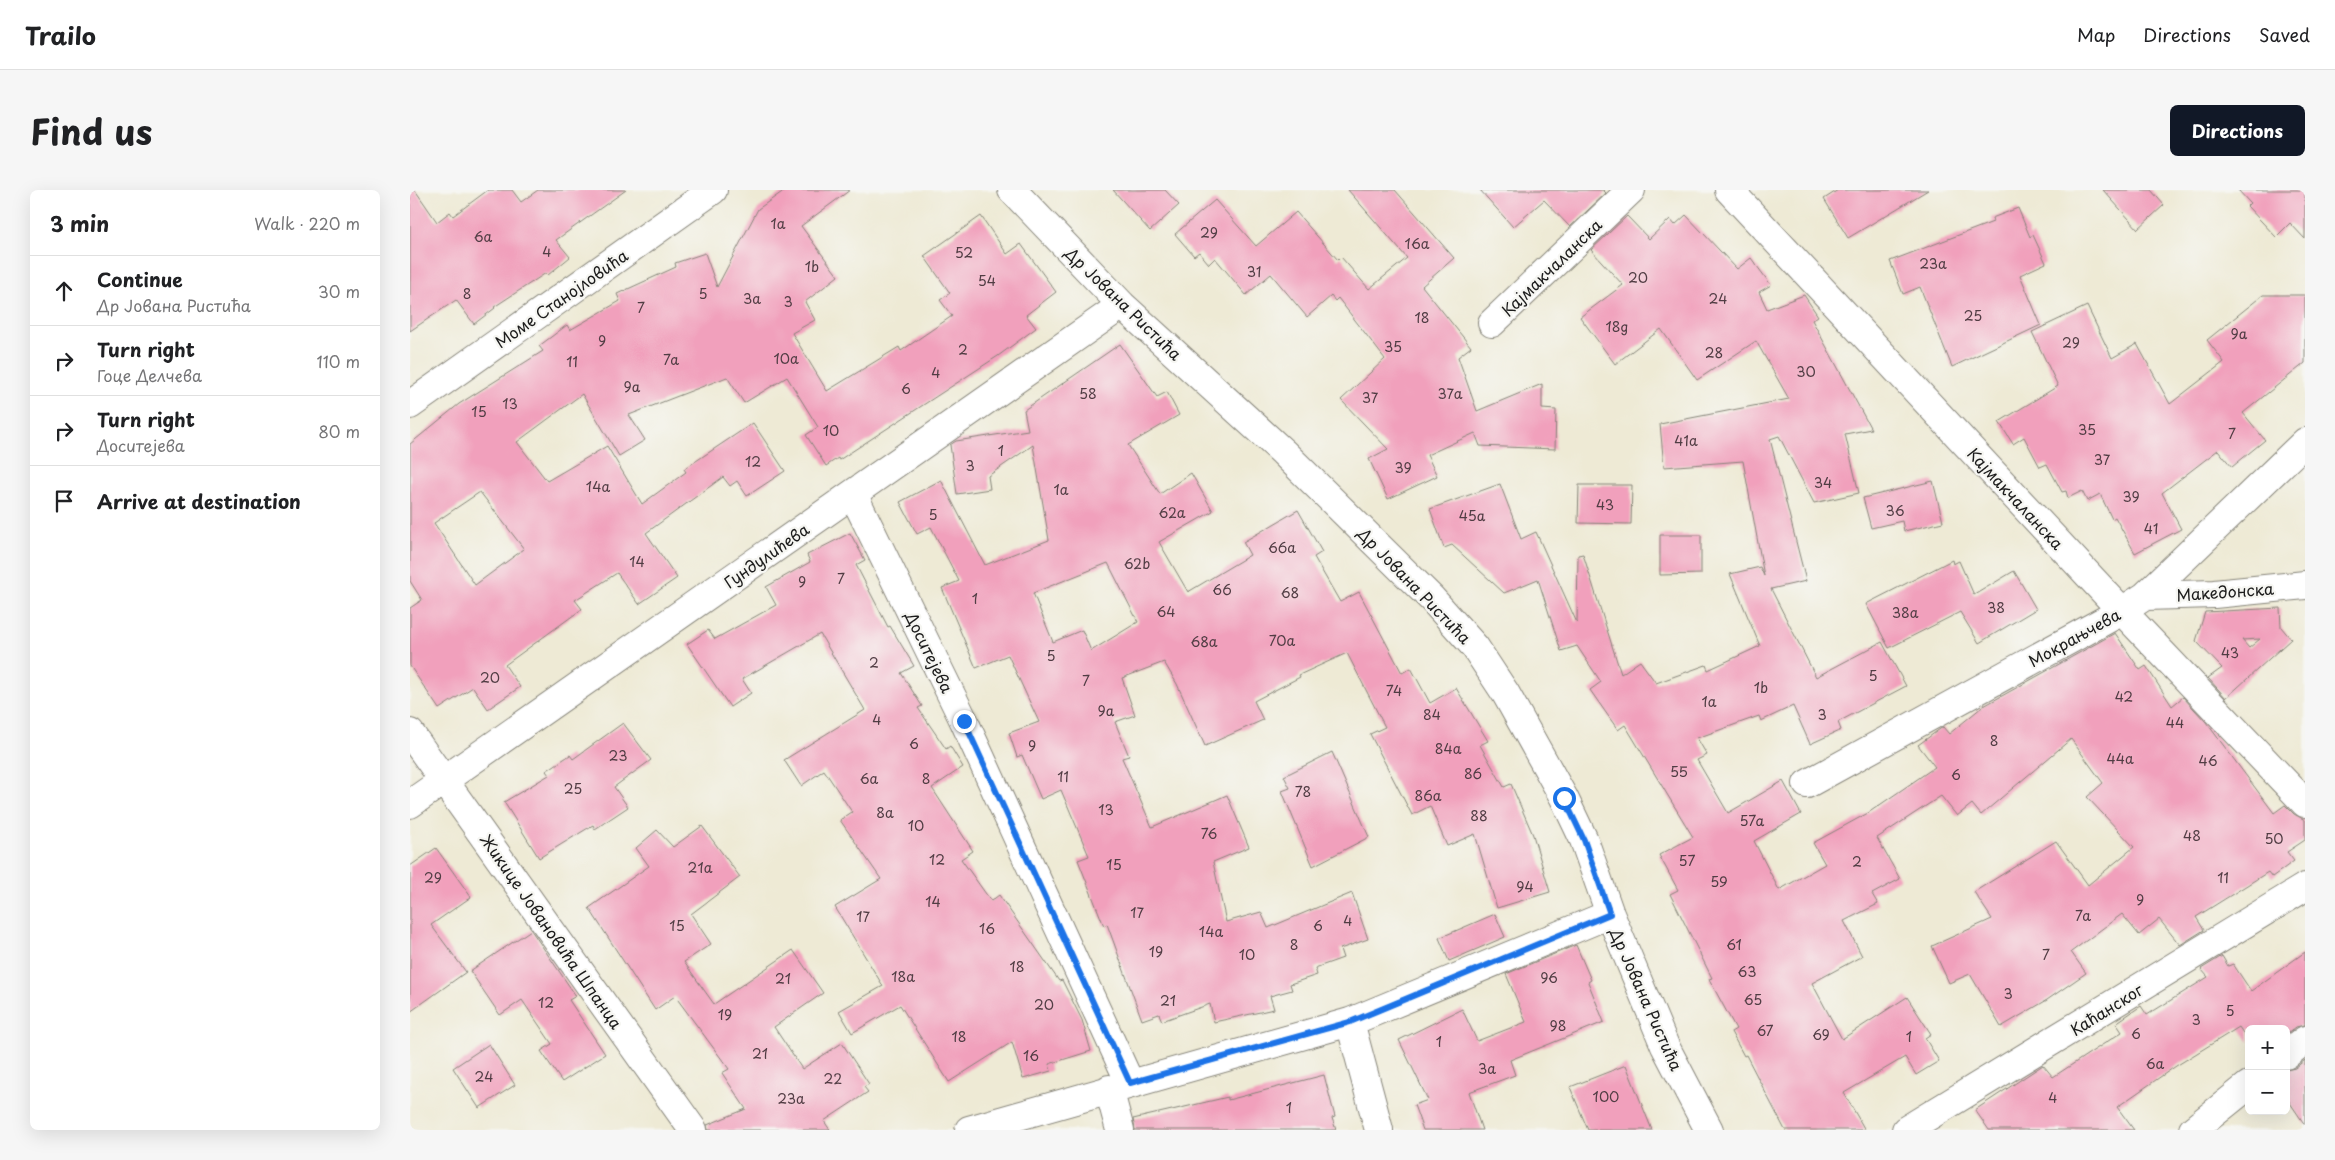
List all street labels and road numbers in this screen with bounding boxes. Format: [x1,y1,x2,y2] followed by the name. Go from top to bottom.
[1495,213,1607,321] street label: Кајмакчаланска
[1060,240,1188,365] street label: Др Јована Ристића
[490,243,632,353] street label: Моме Станојловића
[1962,442,2070,554] street label: Кајмакчаланска
[718,517,814,593] street label: Гундулићева
[1352,521,1477,649] street label: Др Јована Ристића
[2175,576,2275,606] street label: Македонска
[2024,602,2124,672] street label: Мокрањчева
[900,606,960,697] street label: Доситејева
[475,829,629,1034] street label: Жикице Јовановића Шпанца
[1604,923,1689,1074] street label: Др Јована Ристића
[2065,977,2148,1041] street label: Каћанског

